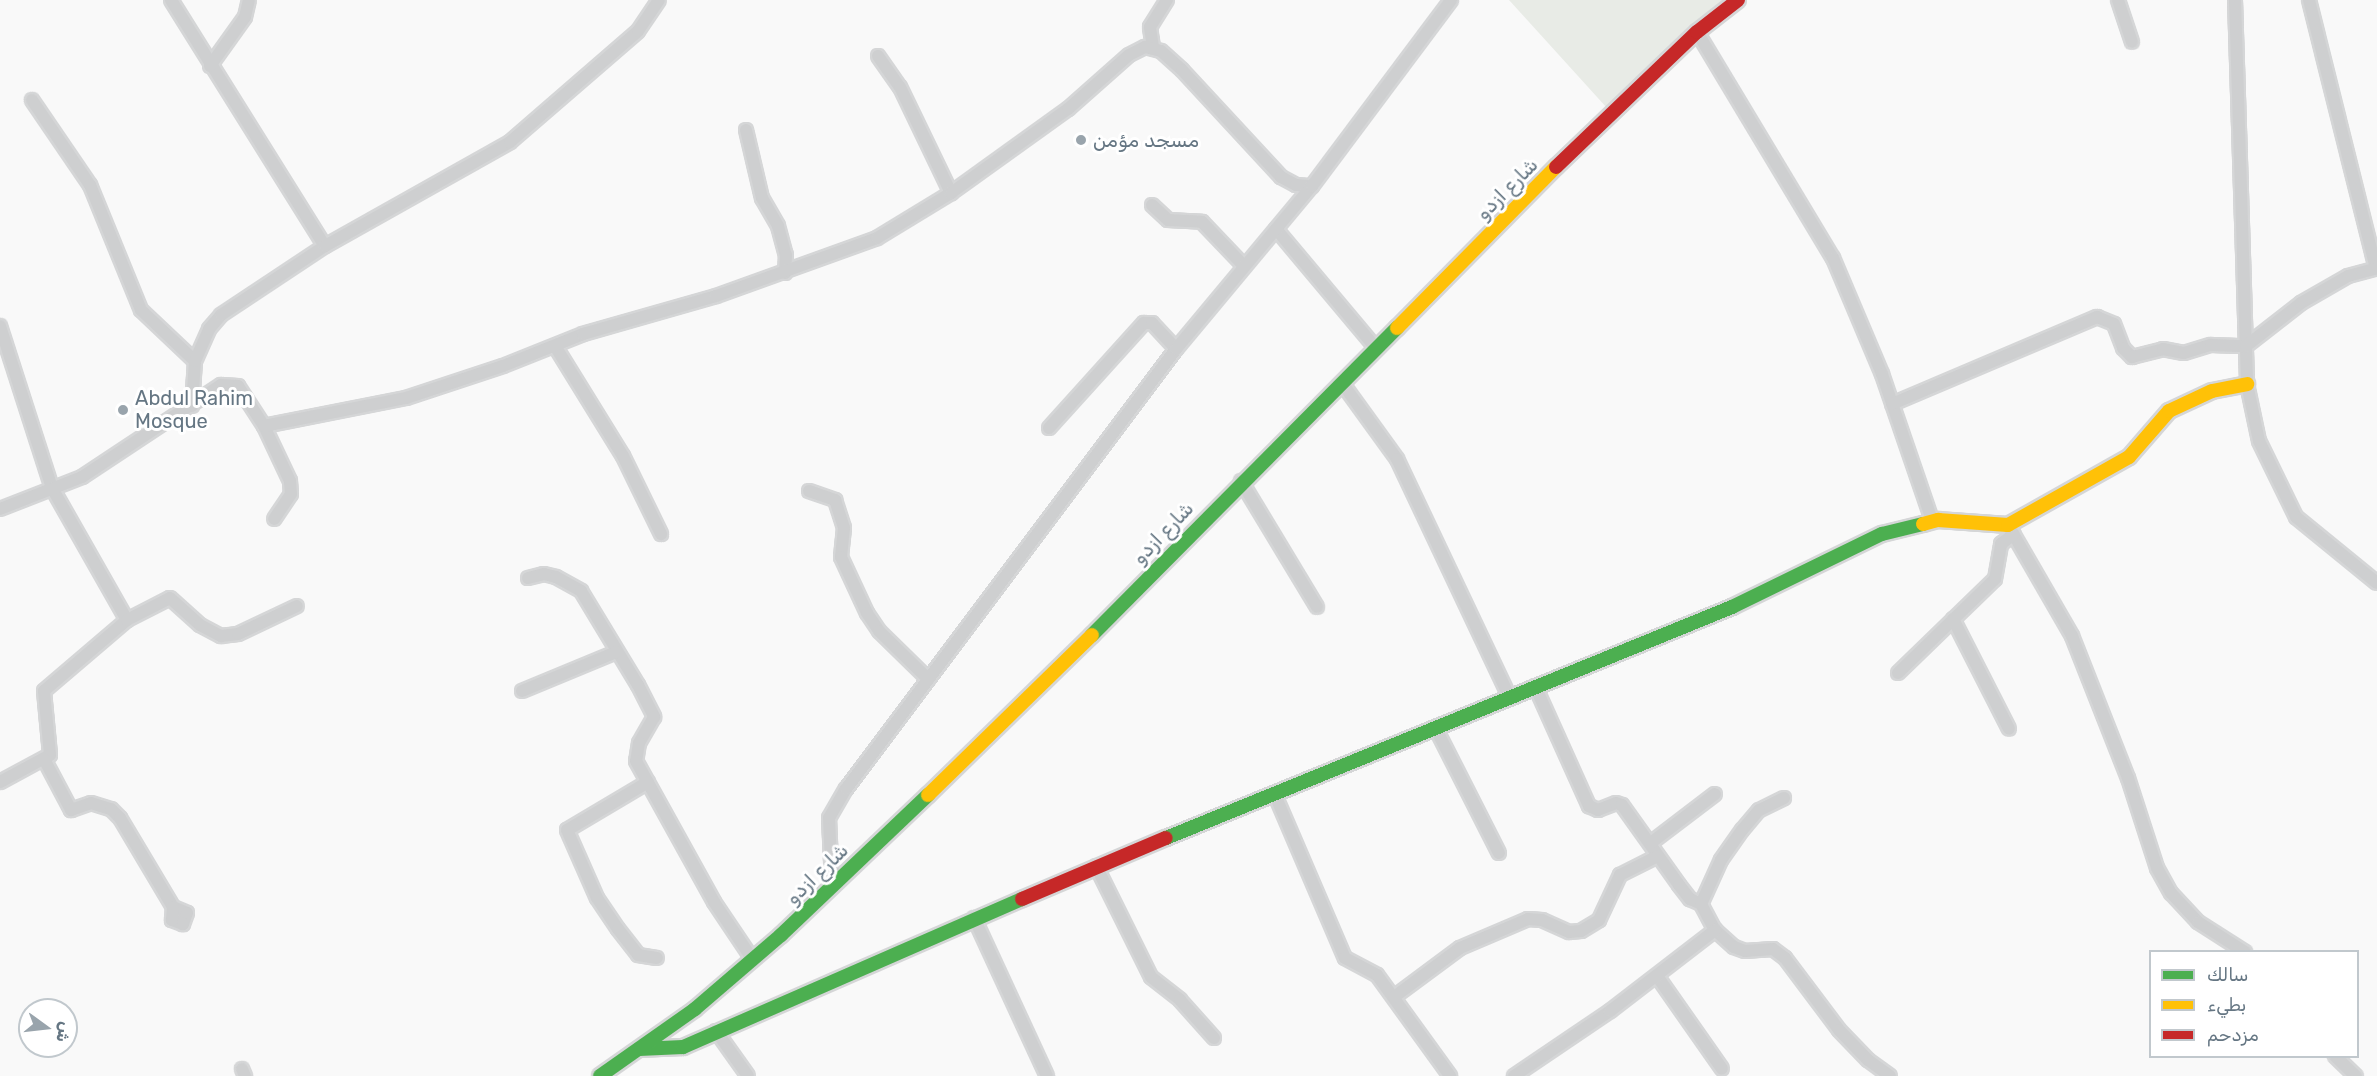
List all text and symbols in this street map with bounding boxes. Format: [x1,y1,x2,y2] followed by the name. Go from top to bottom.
[1093,128,1199,152] place label: مسجد مؤمن
[1074,133,1088,147] marker: مسجد مؤمن
[1471,153,1543,225] street label: شارع ازدو
[135,386,253,433] place label: Abdul Rahim Mosque
[116,403,130,417] marker: Abdul Rahim Mosque
[1127,497,1199,569] street label: شارع ازدو
[781,838,853,910] street label: شارع ازدو
[2149,950,2359,1058] legend
[2207,964,2248,986] text: سالك
[2207,994,2246,1016] text: بطيء
[18,998,78,1058] north arrow
[52,1020,76,1045] text: ش
[2207,1024,2259,1046] text: مزدحم

